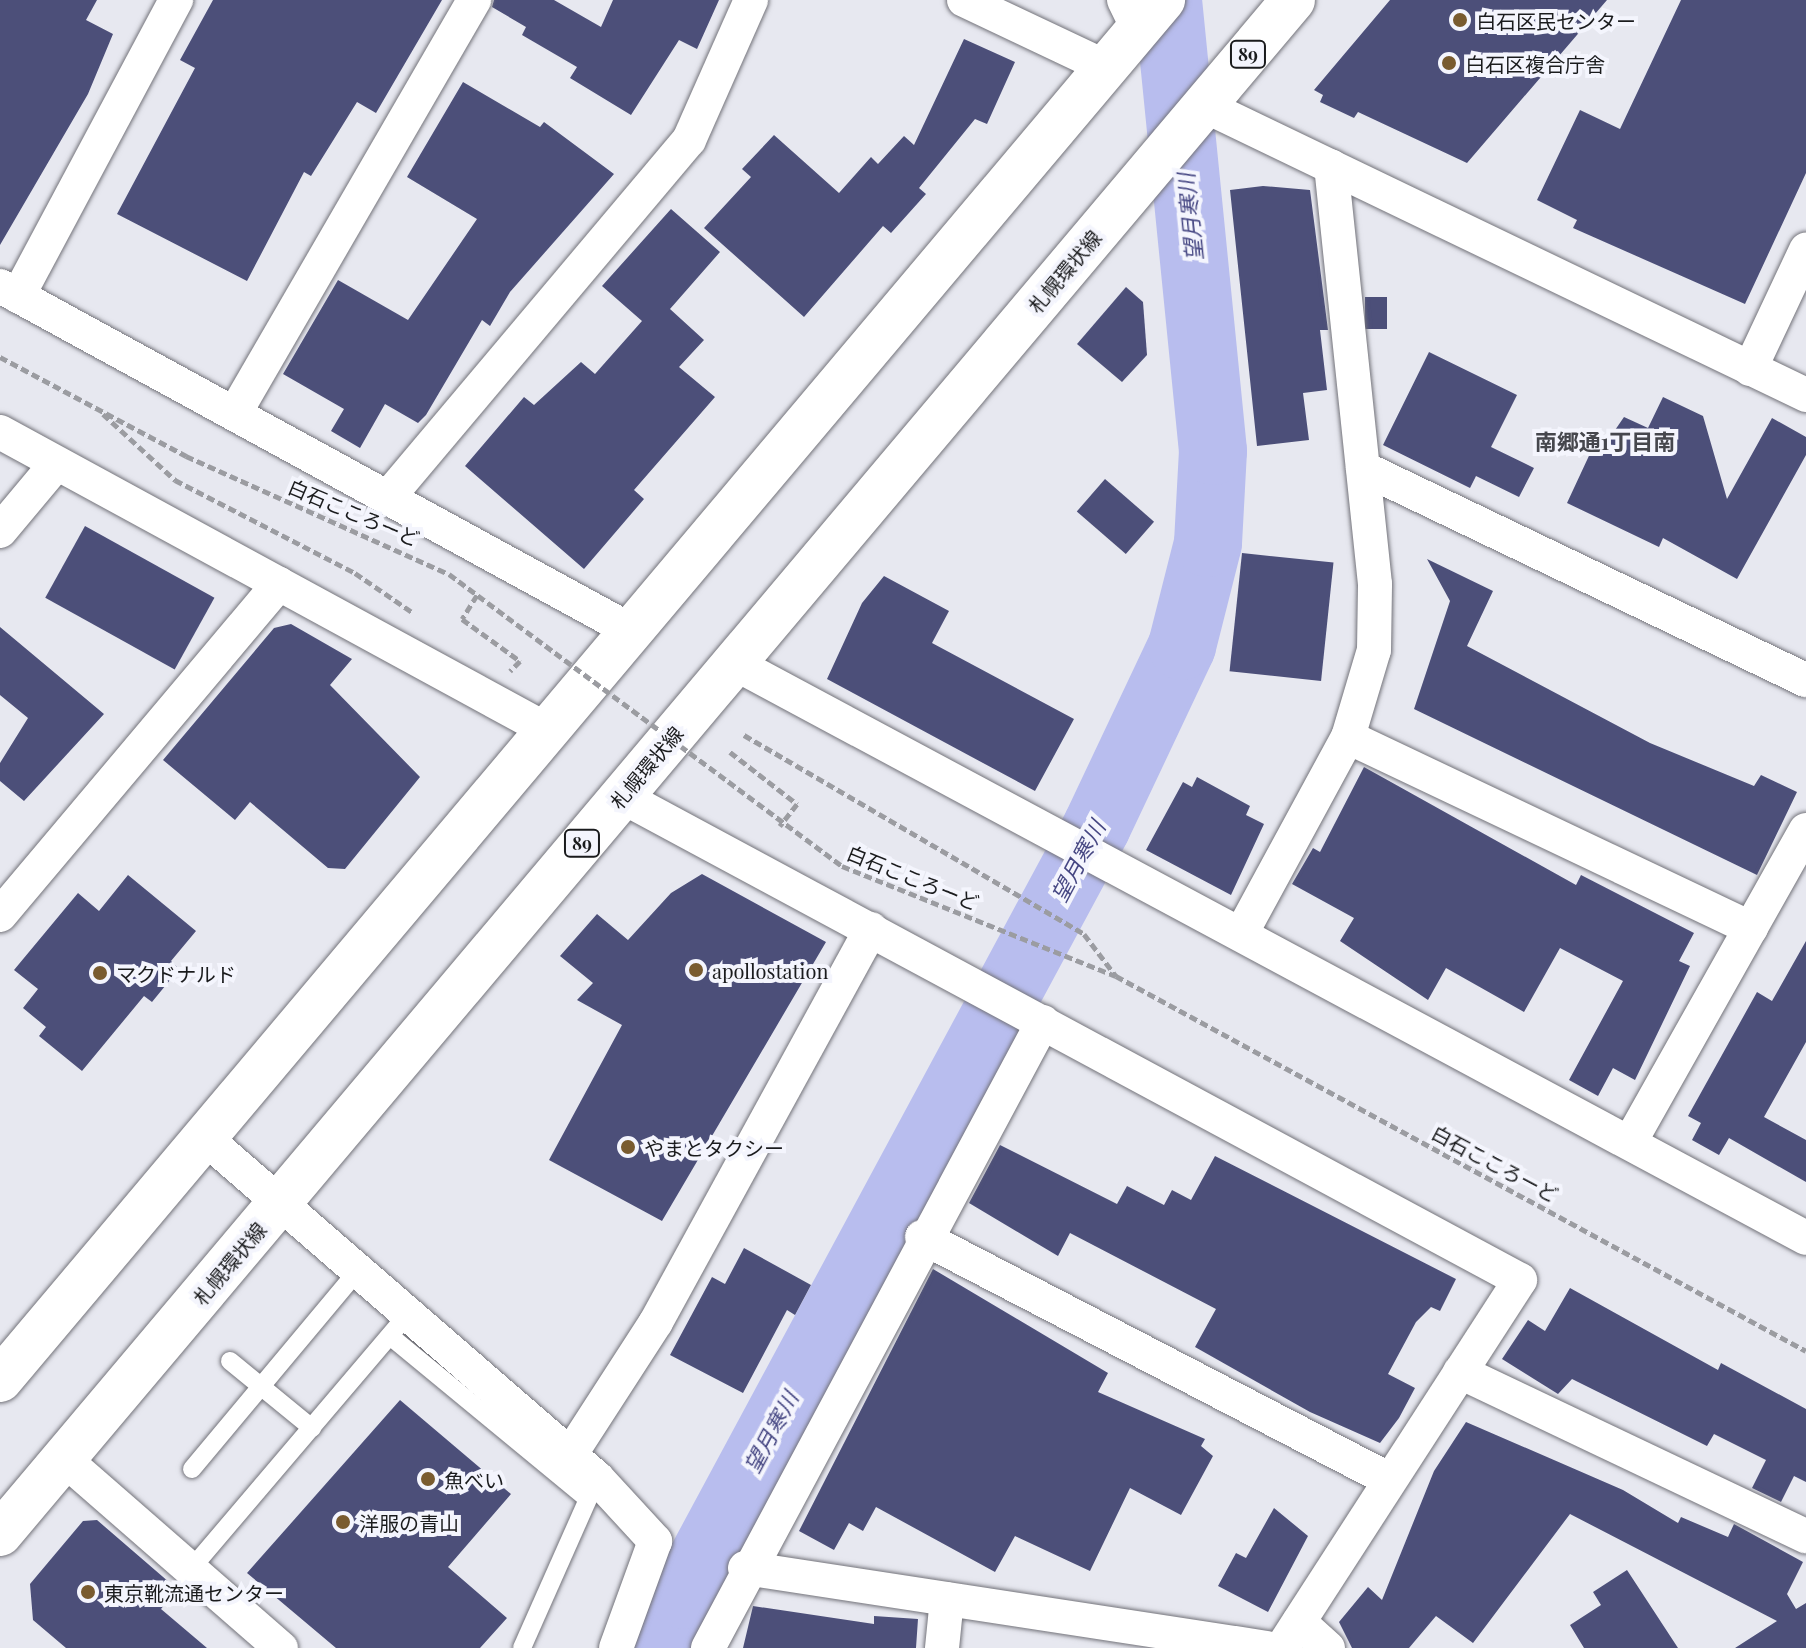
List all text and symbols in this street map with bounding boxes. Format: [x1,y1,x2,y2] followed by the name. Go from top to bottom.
[1476,8,1636,32] place label: 白石区民センター
[1451,11,1469,29] marker: 白石区民センター
[1228,40,1268,68] road number: 89
[1465,51,1605,75] place label: 白石区複合庁舎
[1440,54,1458,72] marker: 白石区複合庁舎
[1172,172,1208,262] water label: 望月寒川
[1023,225,1105,317] street label: 札幌環状線
[1535,429,1675,455] district label: 南郷通1丁目南
[285,474,423,550] street label: 白石こころーど
[605,721,687,813] street label: 札幌環状線
[1046,816,1110,906] water label: 望月寒川
[562,829,602,857] road number: 89
[844,840,982,914] street label: 白石こころーど
[712,958,828,982] place label: apollostation
[116,961,236,985] place label: マクドナルド
[687,961,705,979] marker: apollostation
[91,964,109,982] marker: マクドナルド
[1428,1120,1562,1206] street label: 白石こころーど
[644,1135,784,1159] place label: やまとタクシー
[619,1138,637,1156] marker: やまとタクシー
[188,1217,270,1309] street label: 札幌環状線
[739,1387,803,1477] water label: 望月寒川
[444,1467,504,1491] place label: 魚べい
[419,1470,437,1488] marker: 魚べい
[359,1510,459,1534] place label: 洋服の青山
[334,1513,352,1531] marker: 洋服の青山
[104,1580,284,1604] place label: 東京靴流通センター
[79,1583,97,1601] marker: 東京靴流通センター

